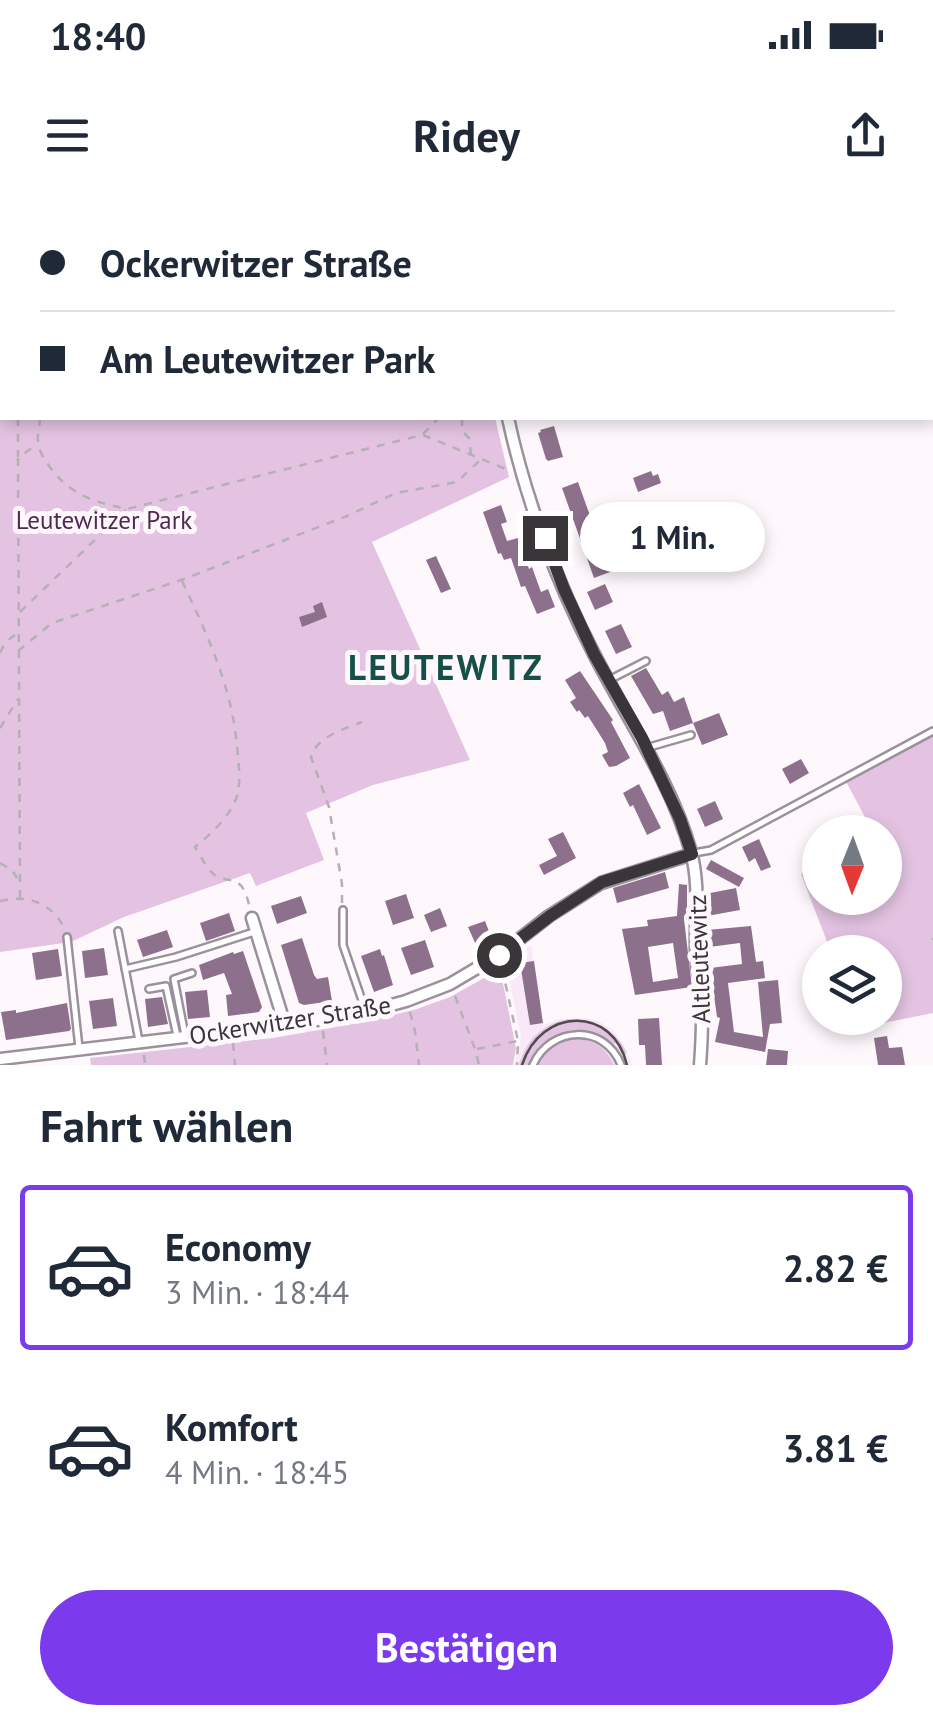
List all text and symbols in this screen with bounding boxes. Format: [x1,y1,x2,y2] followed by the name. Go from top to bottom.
[50,11,146,60] text: 18:40
[413,106,520,164] text: Ridey
[40,108,95,163] icon: menu
[838,108,893,163] icon: share
[100,238,412,287] text: Ockerwitzer Straße
[100,334,435,383] text: Am Leutewitzer Park
[580,503,765,573] callout: 1 Min.
[16,504,192,536] park label: Leutewitzer Park
[523,516,568,561] route end
[630,516,715,558] text: 1 Min.
[348,644,544,690] district label: LEUTEWITZ
[802,815,902,915] north arrow
[802,815,902,1035] map controls
[681,894,717,1024] street label: Altleutewitz
[477,933,522,978] route start
[802,935,902,1035] button: layers
[187,988,393,1052] street label: Ockerwitzer Straße
[40,1096,293,1154] text: Fahrt wählen
[165,1222,311,1271] text: Economy
[45,1223,135,1313] icon: car
[783,1243,888,1292] text: 2.82 €
[165,1271,349,1313] text: 3 Min. · 18:44
[165,1402,298,1451] text: Komfort
[45,1403,135,1493] icon: car
[783,1423,888,1472] text: 3.81 €
[165,1451,349,1493] text: 4 Min. · 18:45
[40,1590,893,1705] button: Bestätigen

